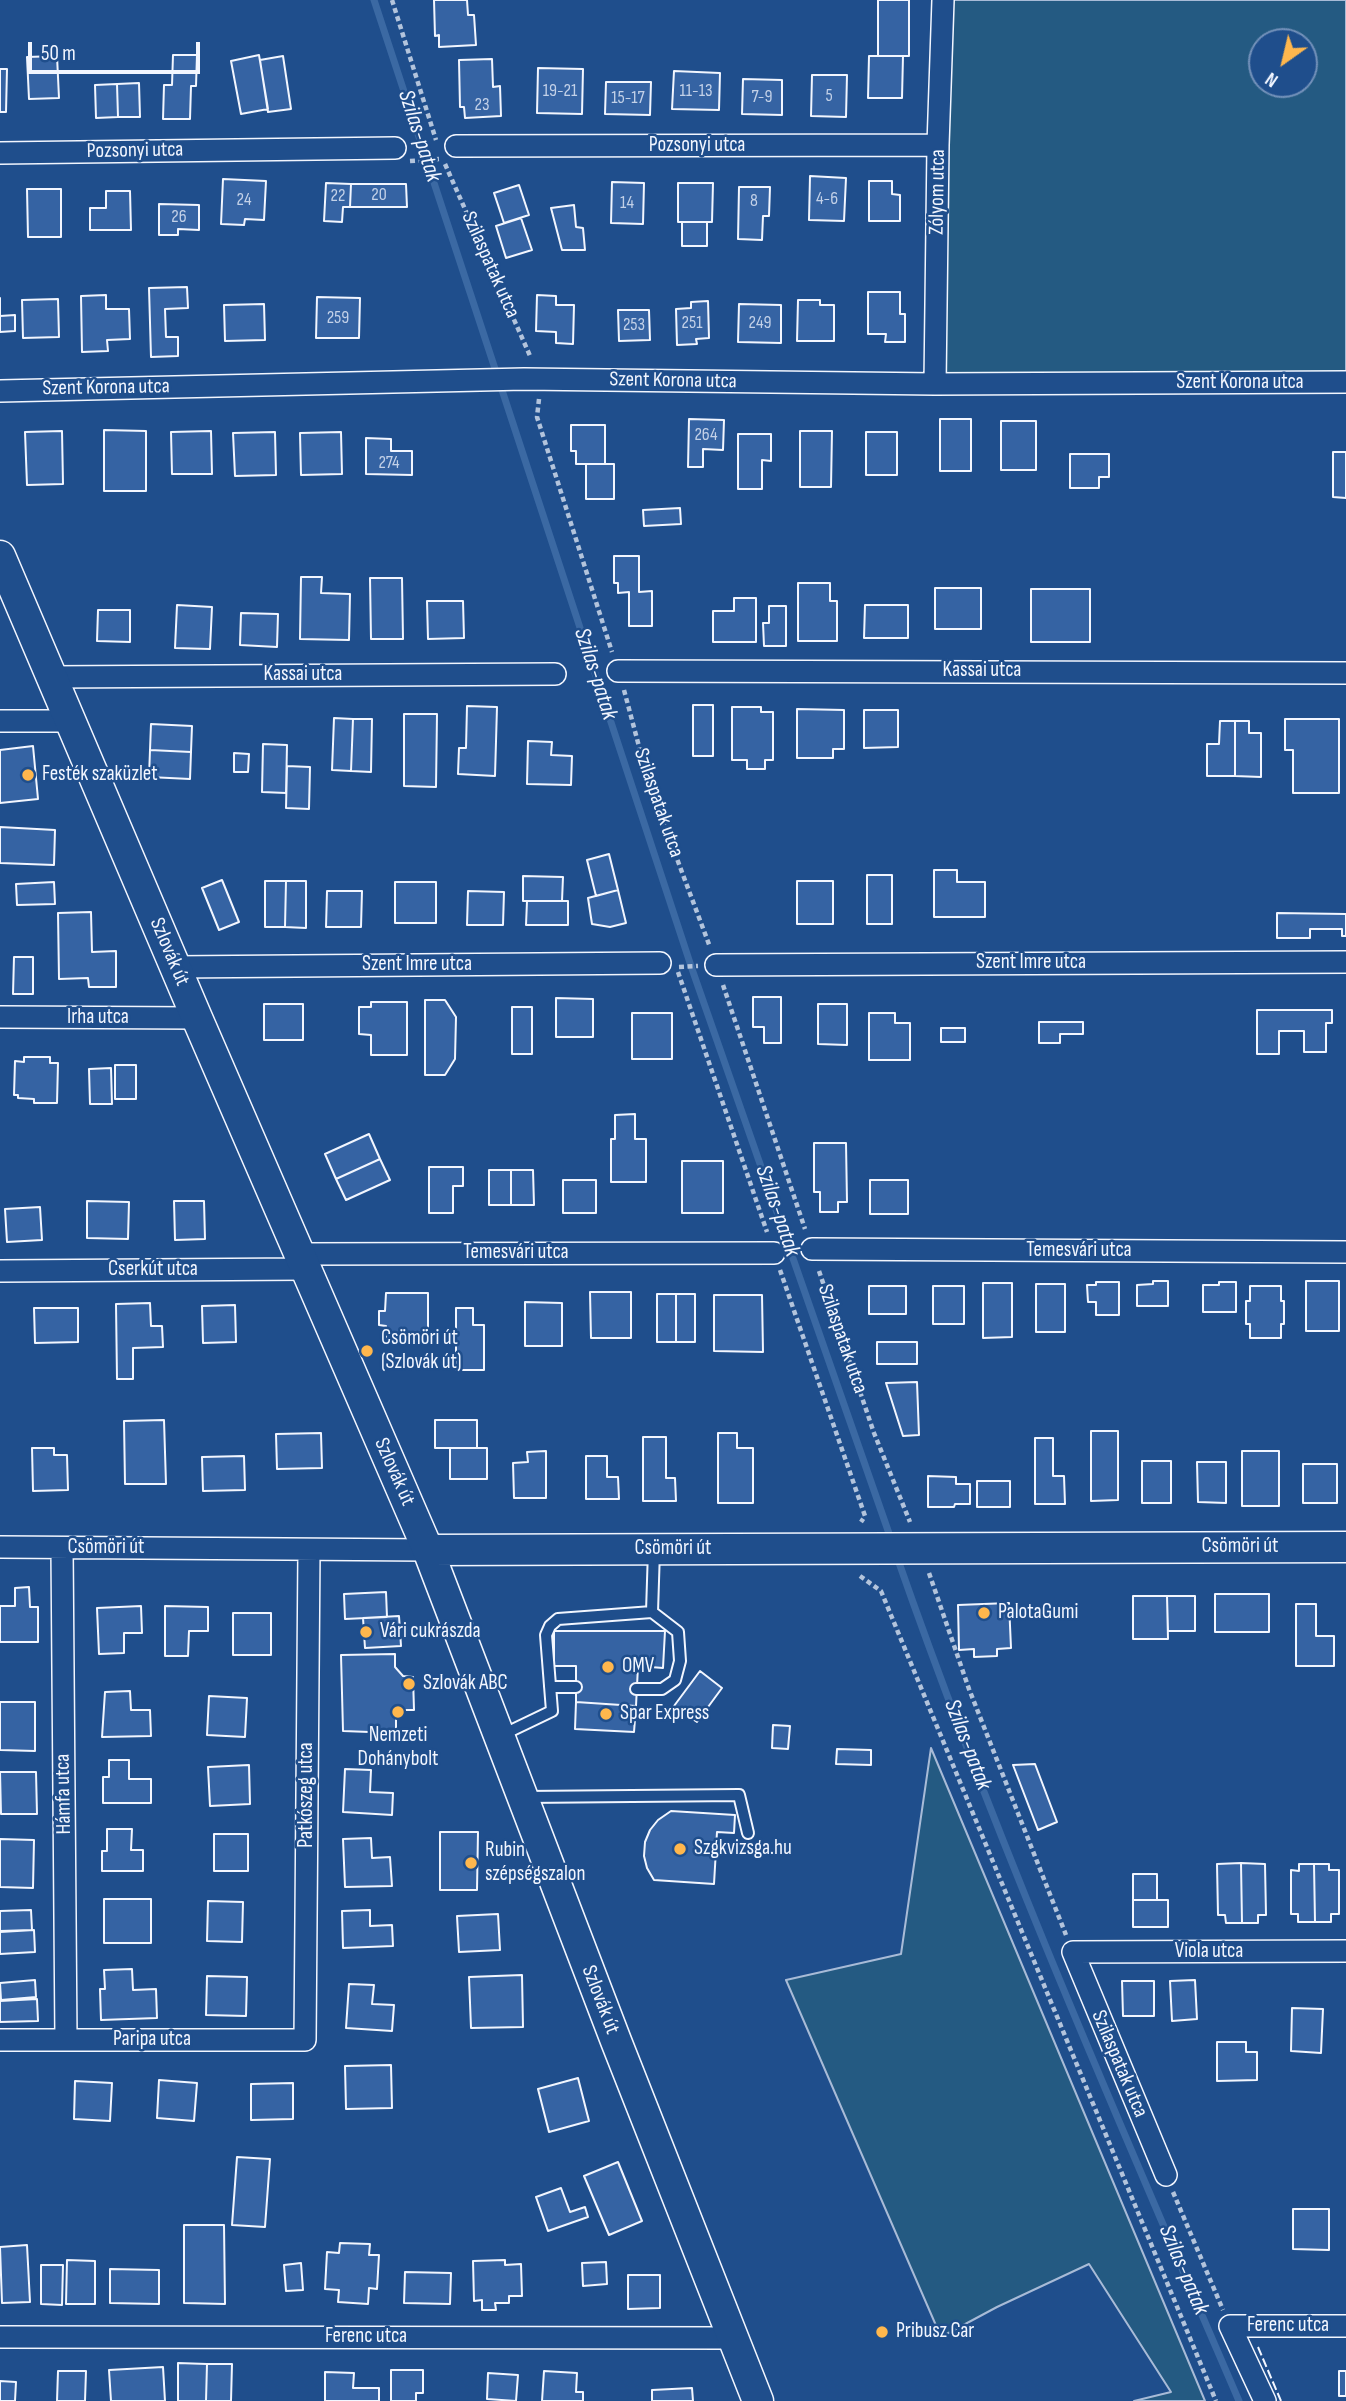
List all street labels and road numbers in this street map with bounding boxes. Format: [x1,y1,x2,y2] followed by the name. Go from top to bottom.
[649,133,745,159] street label: Pozsonyi utca
[86,138,184,164] street label: Pozsonyi utca
[925,149,951,235] street label: Zólyom utca
[455,208,525,322] street label: Szilaspatak utca
[609,367,737,395] street label: Szent Korona utca
[1176,370,1304,396] street label: Szent Korona utca
[42,374,170,402] street label: Szent Korona utca
[943,658,1021,684] street label: Kassai utca
[264,662,342,688] street label: Kassai utca
[628,745,688,861] street label: Szilaspatak utca
[143,914,195,990] street label: Szlovák út
[976,950,1086,976] street label: Szent Imre utca
[362,952,472,978] street label: Szent Imre utca
[67,1005,129,1031] street label: Irha utca
[1026,1238,1132,1264] street label: Temesvári utca
[463,1240,569,1266] street label: Temesvári utca
[108,1257,198,1283] street label: Cserkút utca
[812,1281,872,1397] street label: Szilaspatak utca
[368,1434,420,1510] street label: Szlovák út
[1202,1534,1278,1560] street label: Csömöri út
[68,1535,144,1561] street label: Csömöri út
[635,1536,711,1562] street label: Csömöri út
[294,1742,320,1848] street label: Patkószeg utca
[51,1753,77,1835] street label: Hámfa utca
[1175,1939,1243,1965] street label: Viola utca
[575,1962,625,2038] street label: Szlovák út
[1085,2007,1153,2121] street label: Szilaspatak utca
[113,2027,191,2053] street label: Paripa utca
[1247,2313,1329,2339] street label: Ferenc utca
[325,2324,407,2350] street label: Ferenc utca

